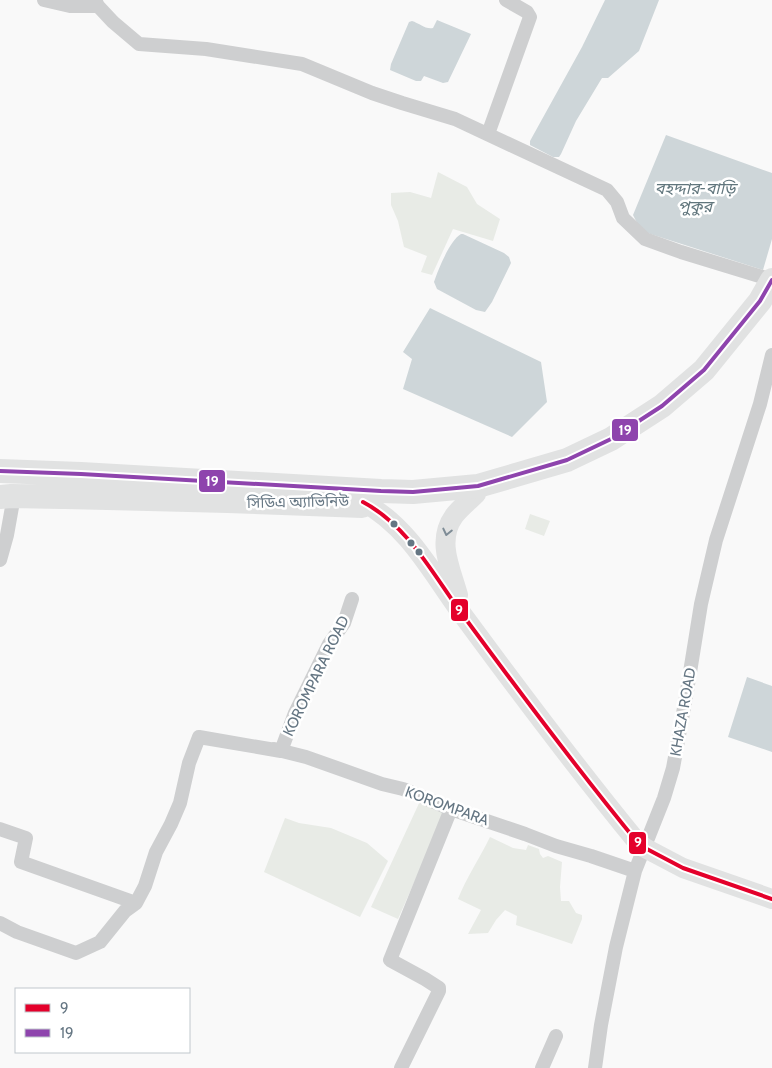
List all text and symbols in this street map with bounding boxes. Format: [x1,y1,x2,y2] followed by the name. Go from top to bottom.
[655,179,739,216] water label: বহদ্দার-বাড়ি পুকুর
[611,418,639,442] line badge: 19
[618,421,632,439] text: 19
[198,469,226,493] line badge: 19
[205,472,219,490] text: 19
[246,492,349,512] street label: সিডিএ অ্যাভিনিউ
[389,519,399,529] unlabelled marker
[442,528,453,536] one-way arrow
[406,538,416,548] unlabelled marker
[414,547,424,557] unlabelled marker
[450,598,469,622] line badge: 9
[455,601,463,619] text: 9
[279,613,353,739] street label: KOROMPARA ROAD
[666,666,700,758] street label: KHAZA ROAD
[403,783,492,830] street label: KOROMPARA
[628,831,647,855] line badge: 9
[634,833,642,851] text: 9
[15,988,190,1053] legend
[60,999,69,1017] text: 9
[60,1024,73,1042] text: 19

